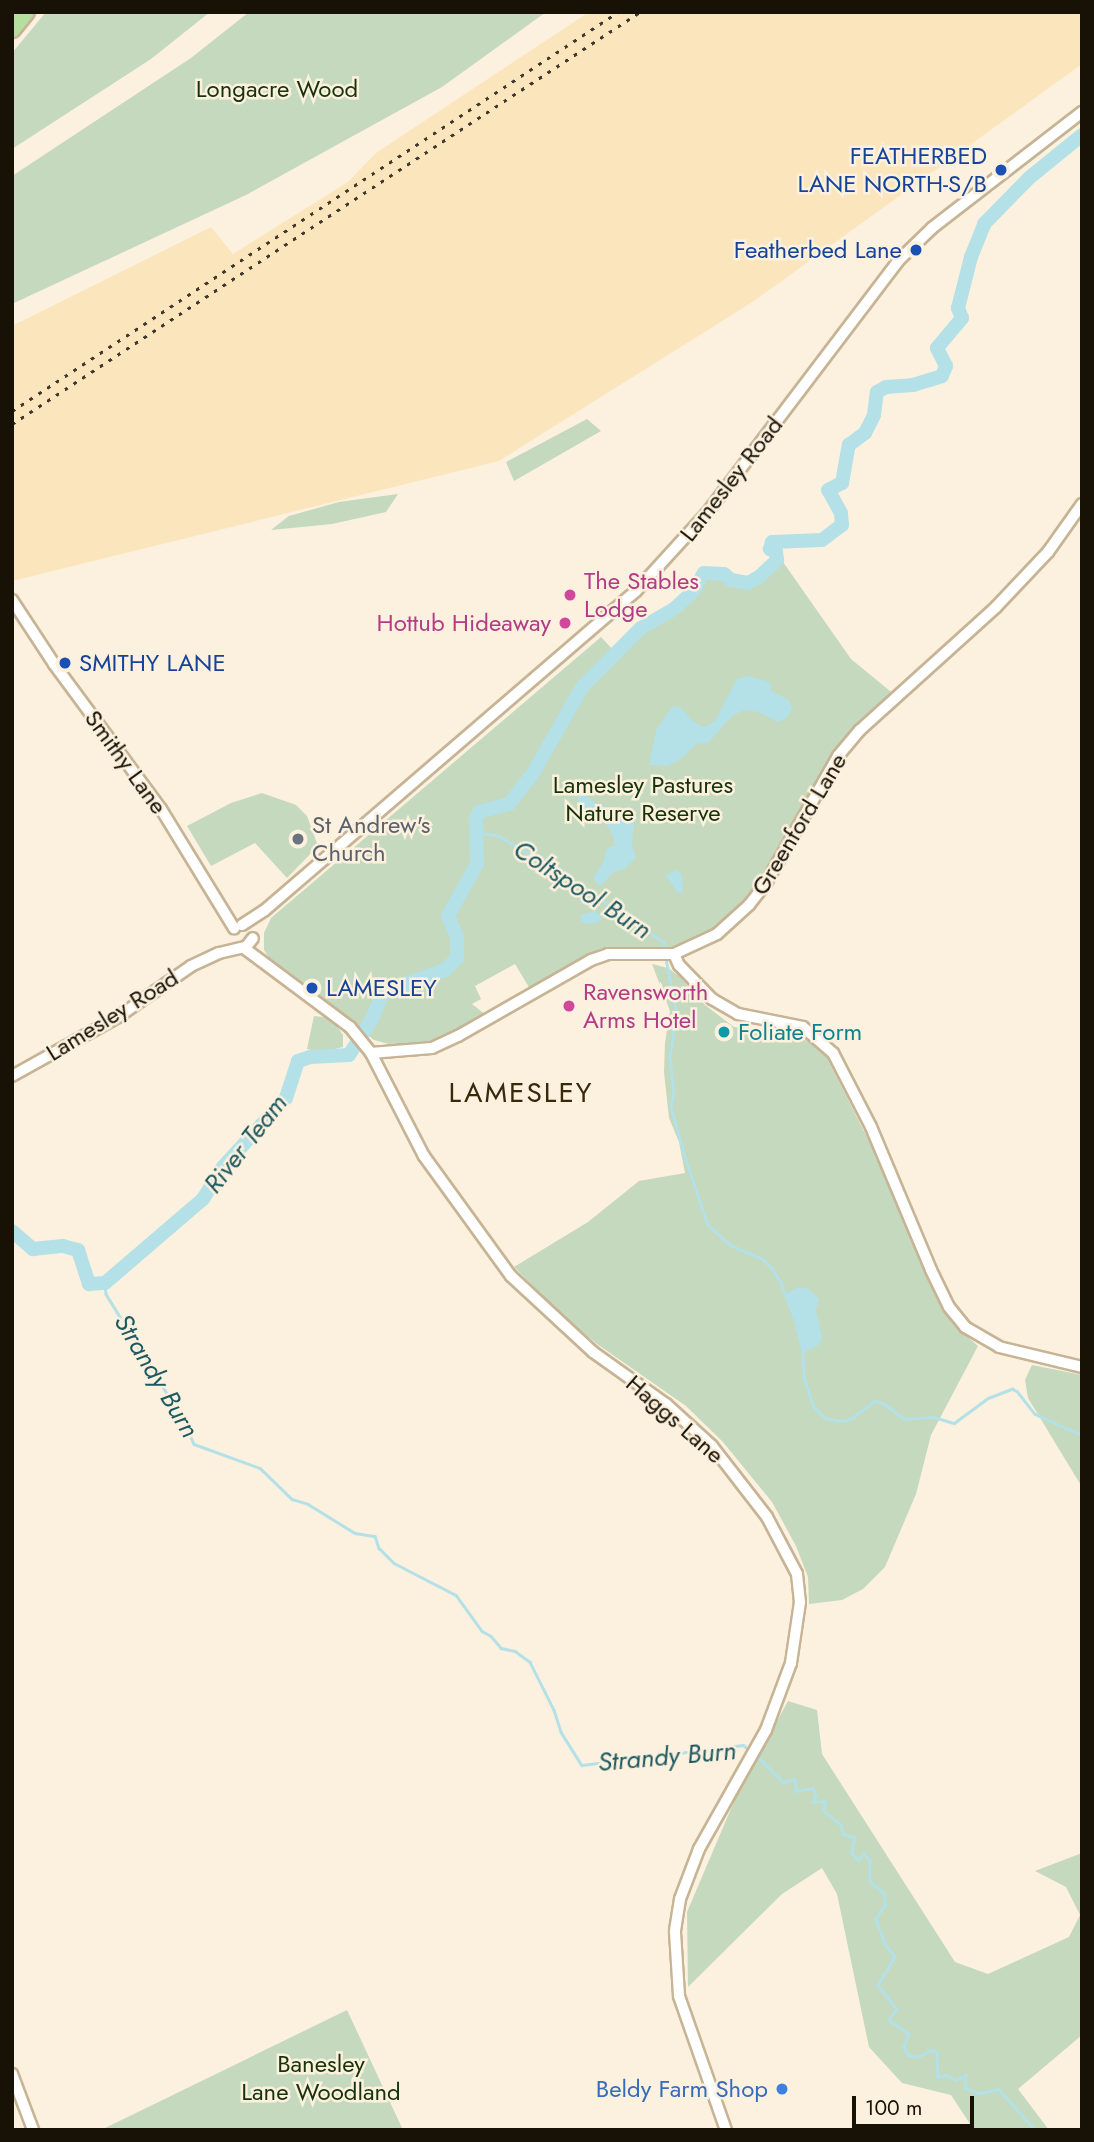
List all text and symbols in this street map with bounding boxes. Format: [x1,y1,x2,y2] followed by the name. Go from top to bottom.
[196,75,358,103] park label: Longacre Wood
[797,142,987,198] place label: FEATHERBED LANE NORTH-S/B
[993,162,1009,178] marker: FEATHERBED LANE NORTH-S/B
[734,236,902,264] place label: Featherbed Lane
[908,242,924,258] marker: Featherbed Lane
[673,411,789,547] street label: Lamesley Road
[584,567,699,623] place label: The Stables Lodge
[562,587,578,603] marker: The Stables Lodge
[377,609,551,637] place label: Hottub Hideaway
[557,615,573,631] marker: Hottub Hideaway
[79,649,226,677] place label: SMITHY LANE
[57,655,73,671] marker: SMITHY LANE
[79,704,173,820] street label: Smithy Lane
[745,748,853,900] street label: Greenford Lane
[553,771,733,827] park label: Lamesley Pastures Nature Reserve
[312,811,431,867] place label: St Andrew's Church
[290,831,306,847] marker: St Andrew's Church
[507,834,657,946] water label: Coltspool Burn
[41,963,183,1067] street label: Lamesley Road
[326,974,437,1002] place label: LAMESLEY
[583,978,708,1034] place label: Ravensworth Arms Hotel
[304,980,320,996] marker: LAMESLEY
[561,998,577,1014] marker: Ravensworth Arms Hotel
[738,1018,862,1046] place label: Foliate Form
[716,1024,732,1040] marker: Foliate Form
[449,1076,593,1110] district label: LAMESLEY
[198,1088,294,1200] water label: River Team
[107,1309,205,1443] water label: Strandy Burn
[620,1369,730,1469] street label: Haggs Lane
[597,1735,737,1779] water label: Strandy Burn
[241,2050,401,2106] park label: Banesley Lane Woodland
[596,2075,768,2103] place label: Beldy Farm Shop
[774,2081,790,2097] marker: Beldy Farm Shop
[856,2082,978,2126] scale bar
[865,2093,922,2123] text: 100 m

